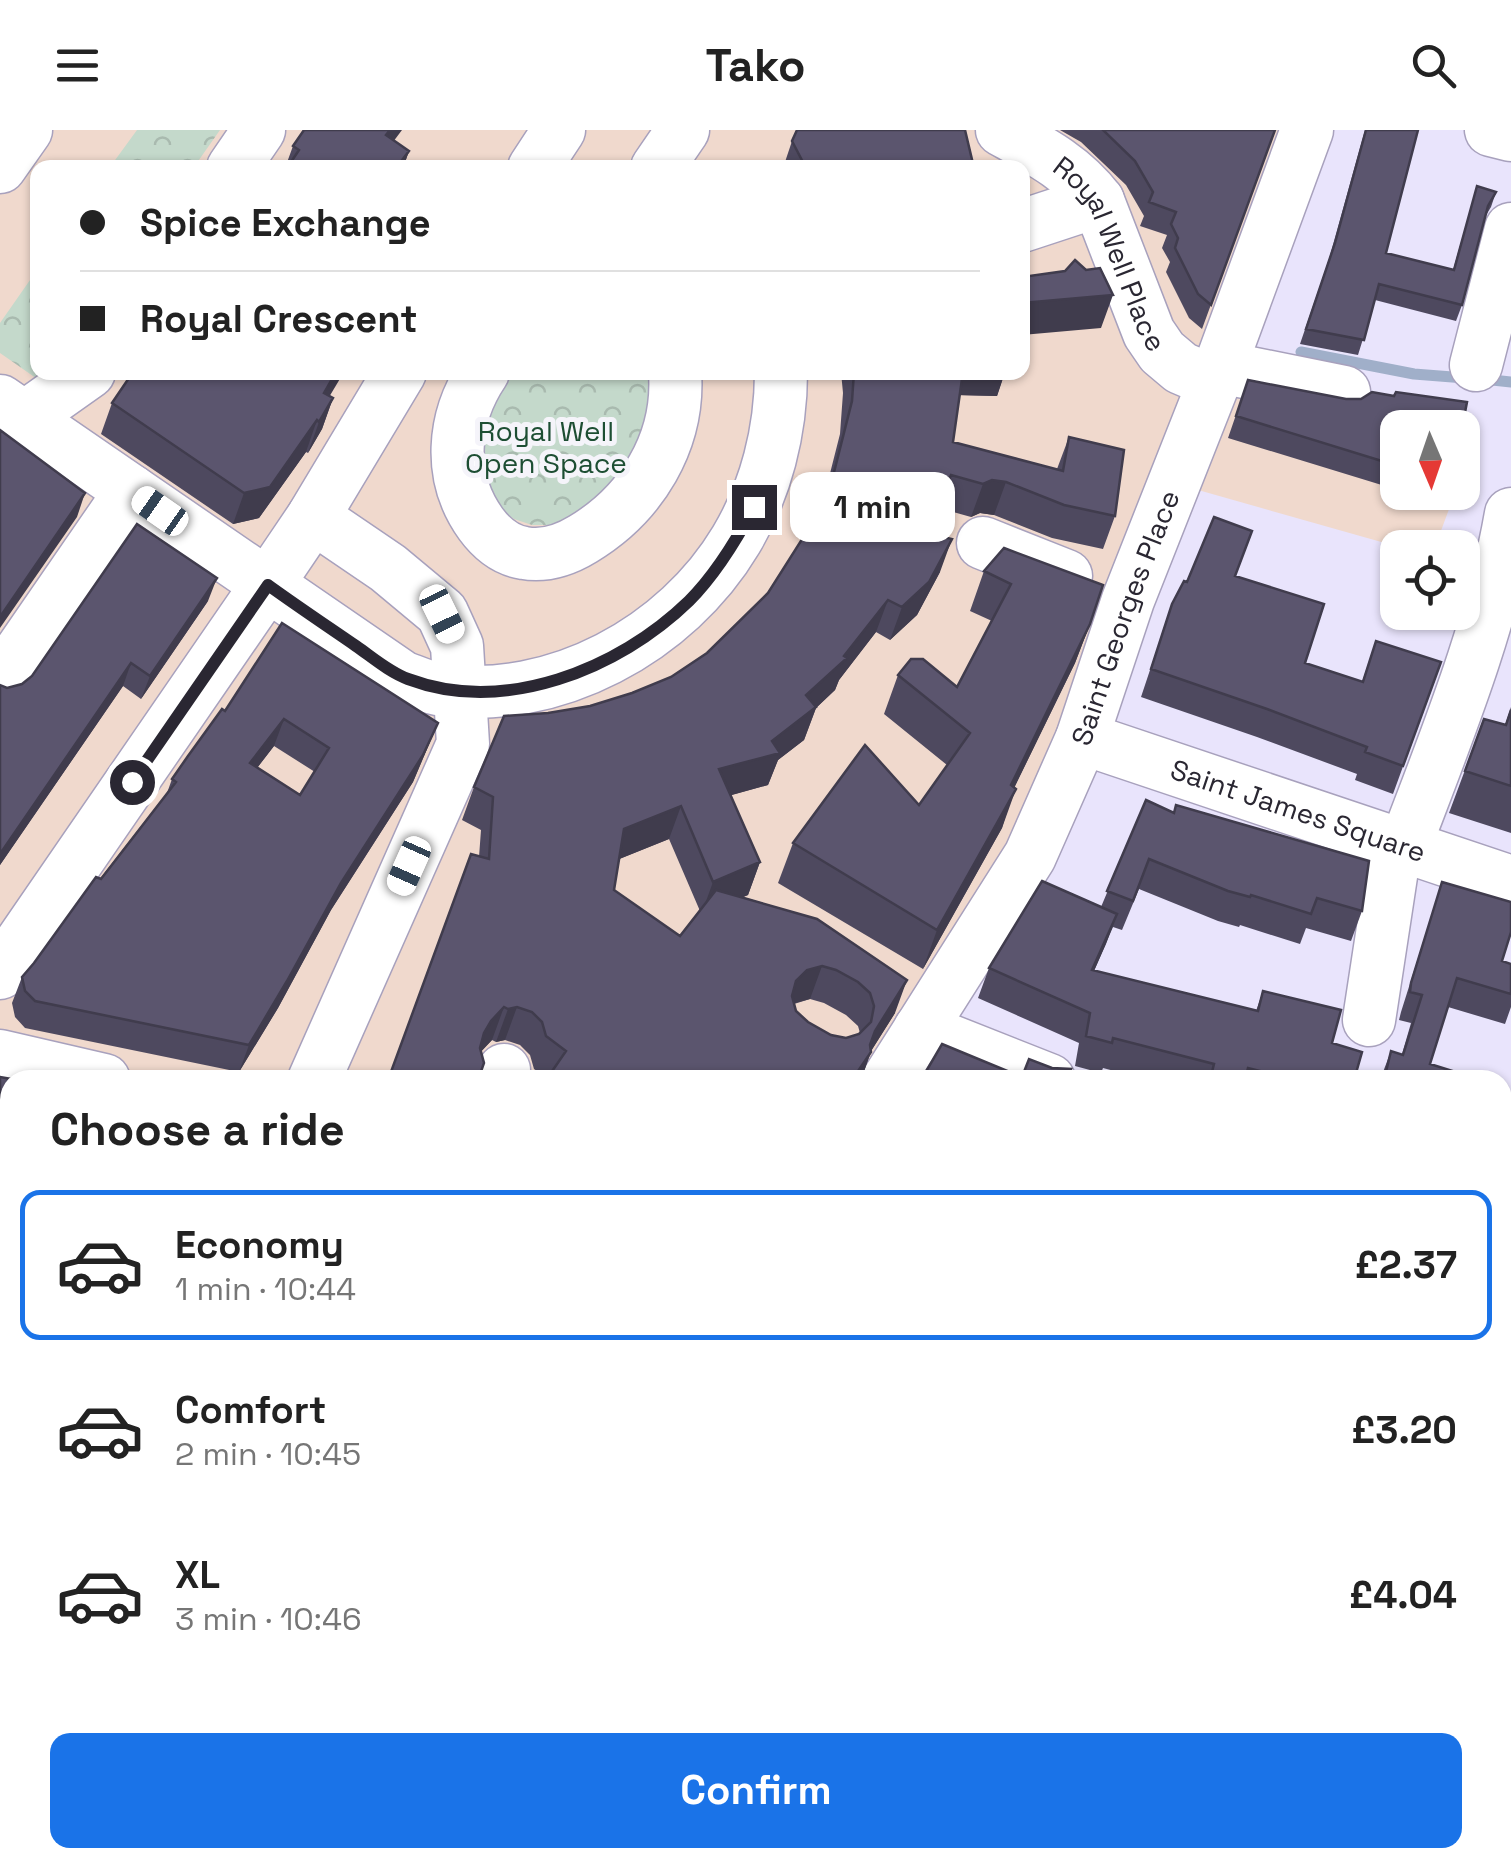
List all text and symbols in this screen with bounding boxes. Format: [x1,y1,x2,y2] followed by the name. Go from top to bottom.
[705,37,806,94] text: Tako
[50,38,105,93] icon: menu
[1406,38,1461,93] icon: search
[1046,148,1174,358] street label: Royal Well Place
[140,199,431,247] text: Spice Exchange
[140,295,417,343] text: Royal Crescent
[1380,410,1480,510] north arrow
[1380,410,1480,630] map controls
[465,413,627,481] park label: Royal Well Open Space
[789,472,954,542] callout: 1 min
[127,482,193,540] car
[732,485,777,530] route end
[1063,485,1188,750] street label: Saint Georges Place
[833,487,912,527] text: 1 min
[1380,530,1480,630] button: locate
[415,580,469,648] car
[1166,751,1430,870] street label: Saint James Square
[110,760,155,805] route start
[383,832,435,900] car
[50,1101,345,1158] text: Choose a ride
[55,1220,145,1310] icon: car
[175,1221,344,1269] text: Economy
[1355,1241,1457,1289] text: £2.37
[175,1269,356,1309] text: 1 min · 10:44
[55,1385,145,1475] icon: car
[175,1386,326,1434] text: Comfort
[1351,1406,1457,1454] text: £3.20
[175,1434,361,1474] text: 2 min · 10:45
[55,1550,145,1640] icon: car
[175,1551,220,1599] text: XL
[1349,1571,1457,1619] text: £4.04
[175,1599,362,1639] text: 3 min · 10:46
[50,1733,1462,1848] button: Confirm

